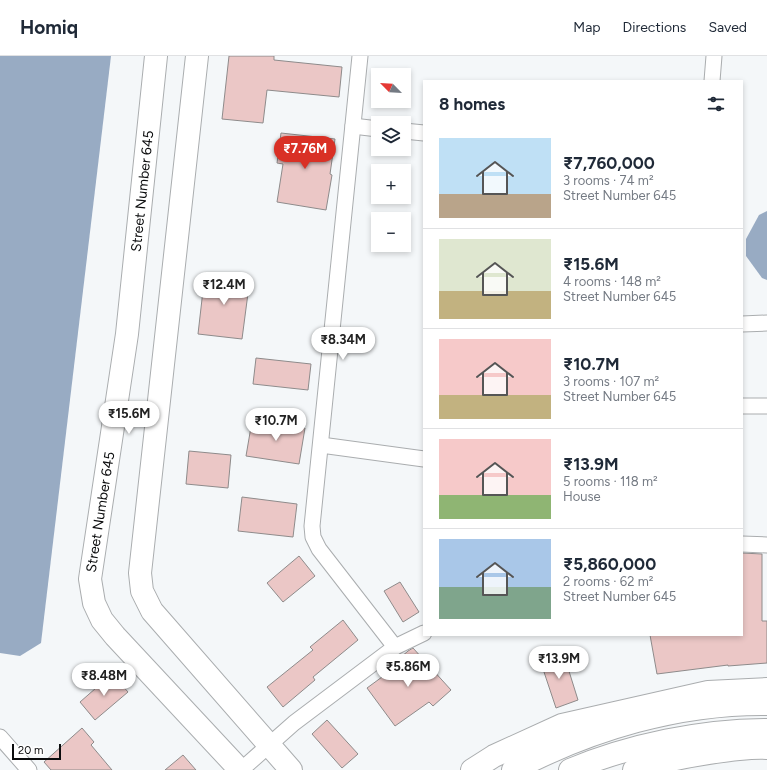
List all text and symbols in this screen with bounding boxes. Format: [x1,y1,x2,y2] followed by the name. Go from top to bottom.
[20,16,78,39] text: Homiq
[573,19,601,36] text: Map
[623,19,686,36] text: Directions
[708,19,747,36] text: Saved
[371,68,411,108] north arrow
[371,68,411,252] map controls
[705,93,727,115] icon: filters
[439,94,505,114] text: 8 homes
[371,116,411,156] button: layers
[128,130,157,253] street label: Street Number 645
[272,136,338,170] pin: ₹7.76M
[283,141,327,156] text: ₹7.76M
[563,153,655,173] text: ₹7,760,000
[471,154,519,202] icon: home
[371,164,411,204] button: +
[563,173,654,188] text: 3 rooms · 74 m²
[563,188,676,203] text: Street Number 645
[371,212,411,252] button: −
[563,254,619,274] text: ₹15.6M
[471,255,519,303] icon: home
[191,272,257,306] pin: ₹12.4M
[563,274,661,289] text: 4 rooms · 148 m²
[202,277,246,292] text: ₹12.4M
[563,289,676,304] text: Street Number 645
[310,327,376,361] pin: ₹8.34M
[320,332,366,347] text: ₹8.34M
[563,354,620,374] text: ₹10.7M
[471,355,519,403] icon: home
[563,374,659,389] text: 3 rooms · 107 m²
[563,389,676,404] text: Street Number 645
[96,401,162,435] pin: ₹15.6M
[108,406,150,421] text: ₹15.6M
[243,408,309,442] pin: ₹10.7M
[254,413,298,428] text: ₹10.7M
[83,451,118,574] street label: Street Number 645
[563,454,618,474] text: ₹13.9M
[471,455,519,503] icon: home
[563,474,658,489] text: 5 rooms · 118 m²
[563,489,601,504] text: House
[563,554,656,574] text: ₹5,860,000
[471,555,519,603] icon: home
[563,574,653,589] text: 2 rooms · 62 m²
[563,589,676,604] text: Street Number 645
[526,646,592,680] pin: ₹13.9M
[538,651,580,666] text: ₹13.9M
[375,654,441,688] pin: ₹5.86M
[385,659,431,674] text: ₹5.86M
[71,663,137,697] pin: ₹8.48M
[81,668,127,683] text: ₹8.48M
[12,742,61,761] scale bar
[18,744,43,757] text: 20 m

